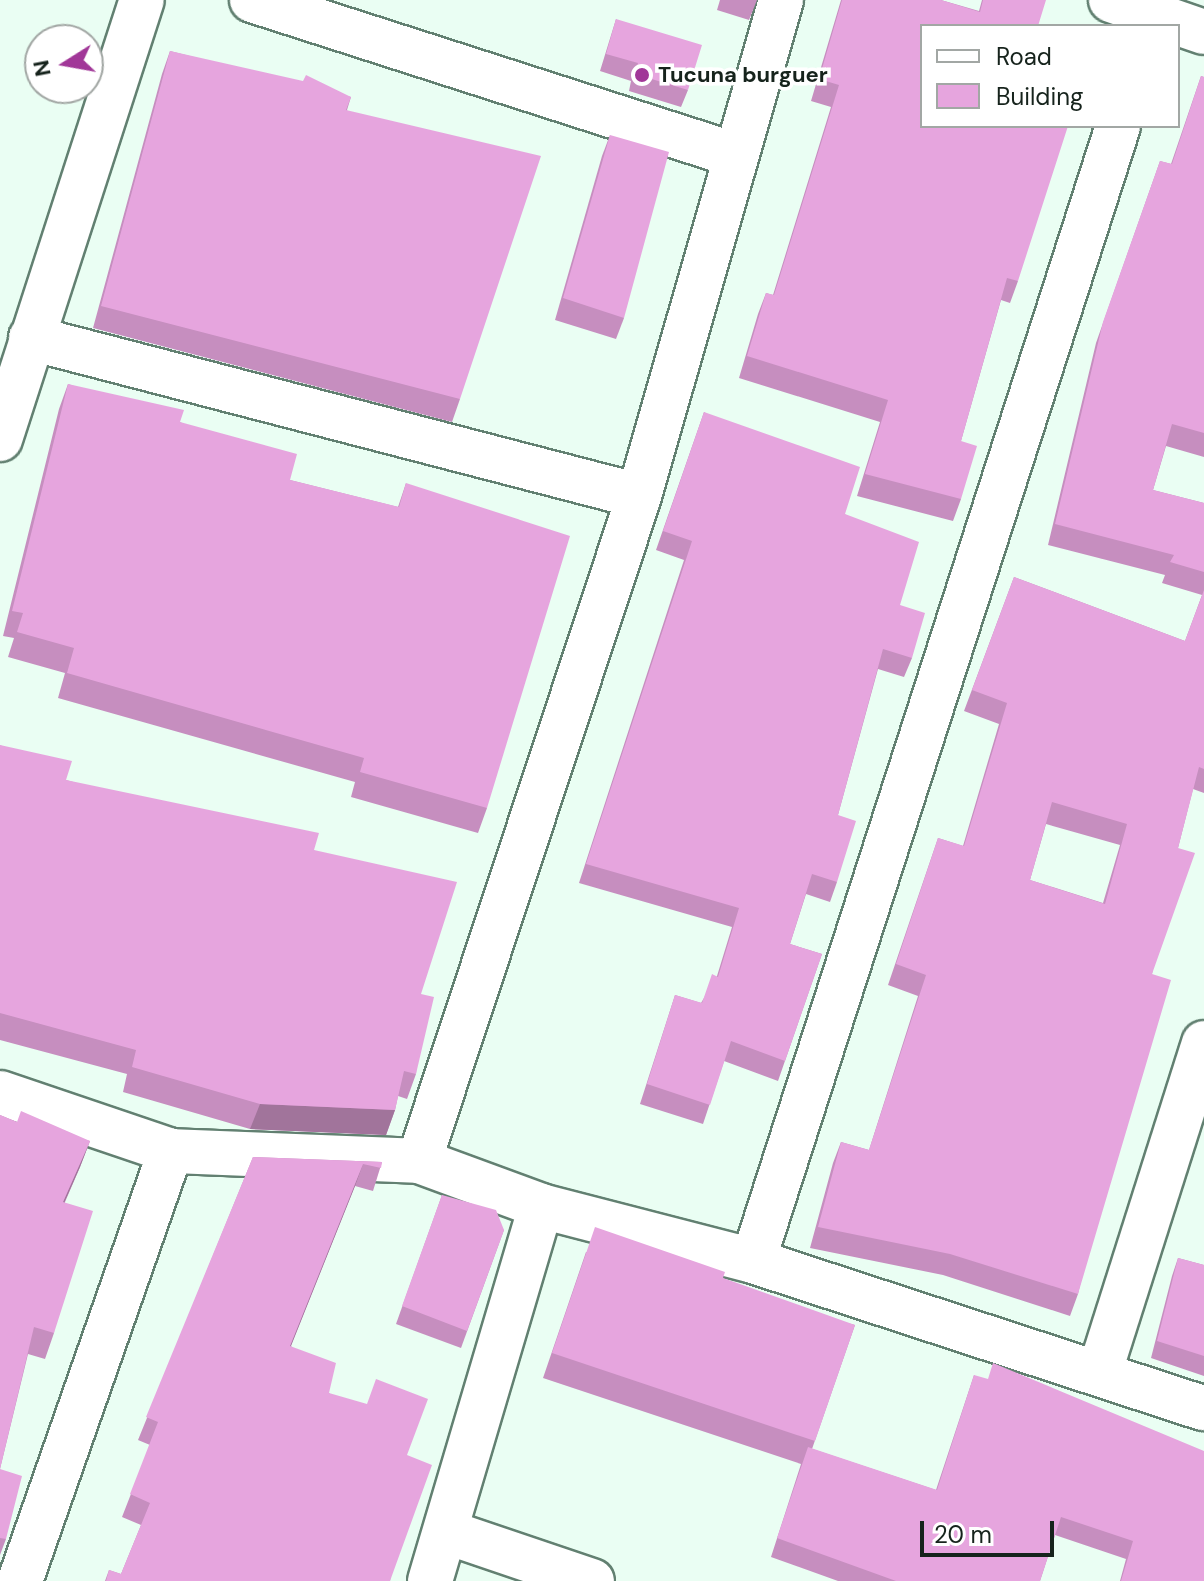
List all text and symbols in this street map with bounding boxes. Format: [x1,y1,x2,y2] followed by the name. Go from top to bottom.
[24,24,104,104] north arrow
[920,24,1180,128] legend
[996,41,1052,72] text: Road
[26,58,58,79] text: N
[658,62,828,88] place label: Tucuna burguer
[633,66,651,84] marker: Tucuna burguer
[996,81,1083,112] text: Building
[924,1505,1058,1555] scale bar
[934,1519,992,1550] text: 20 m

